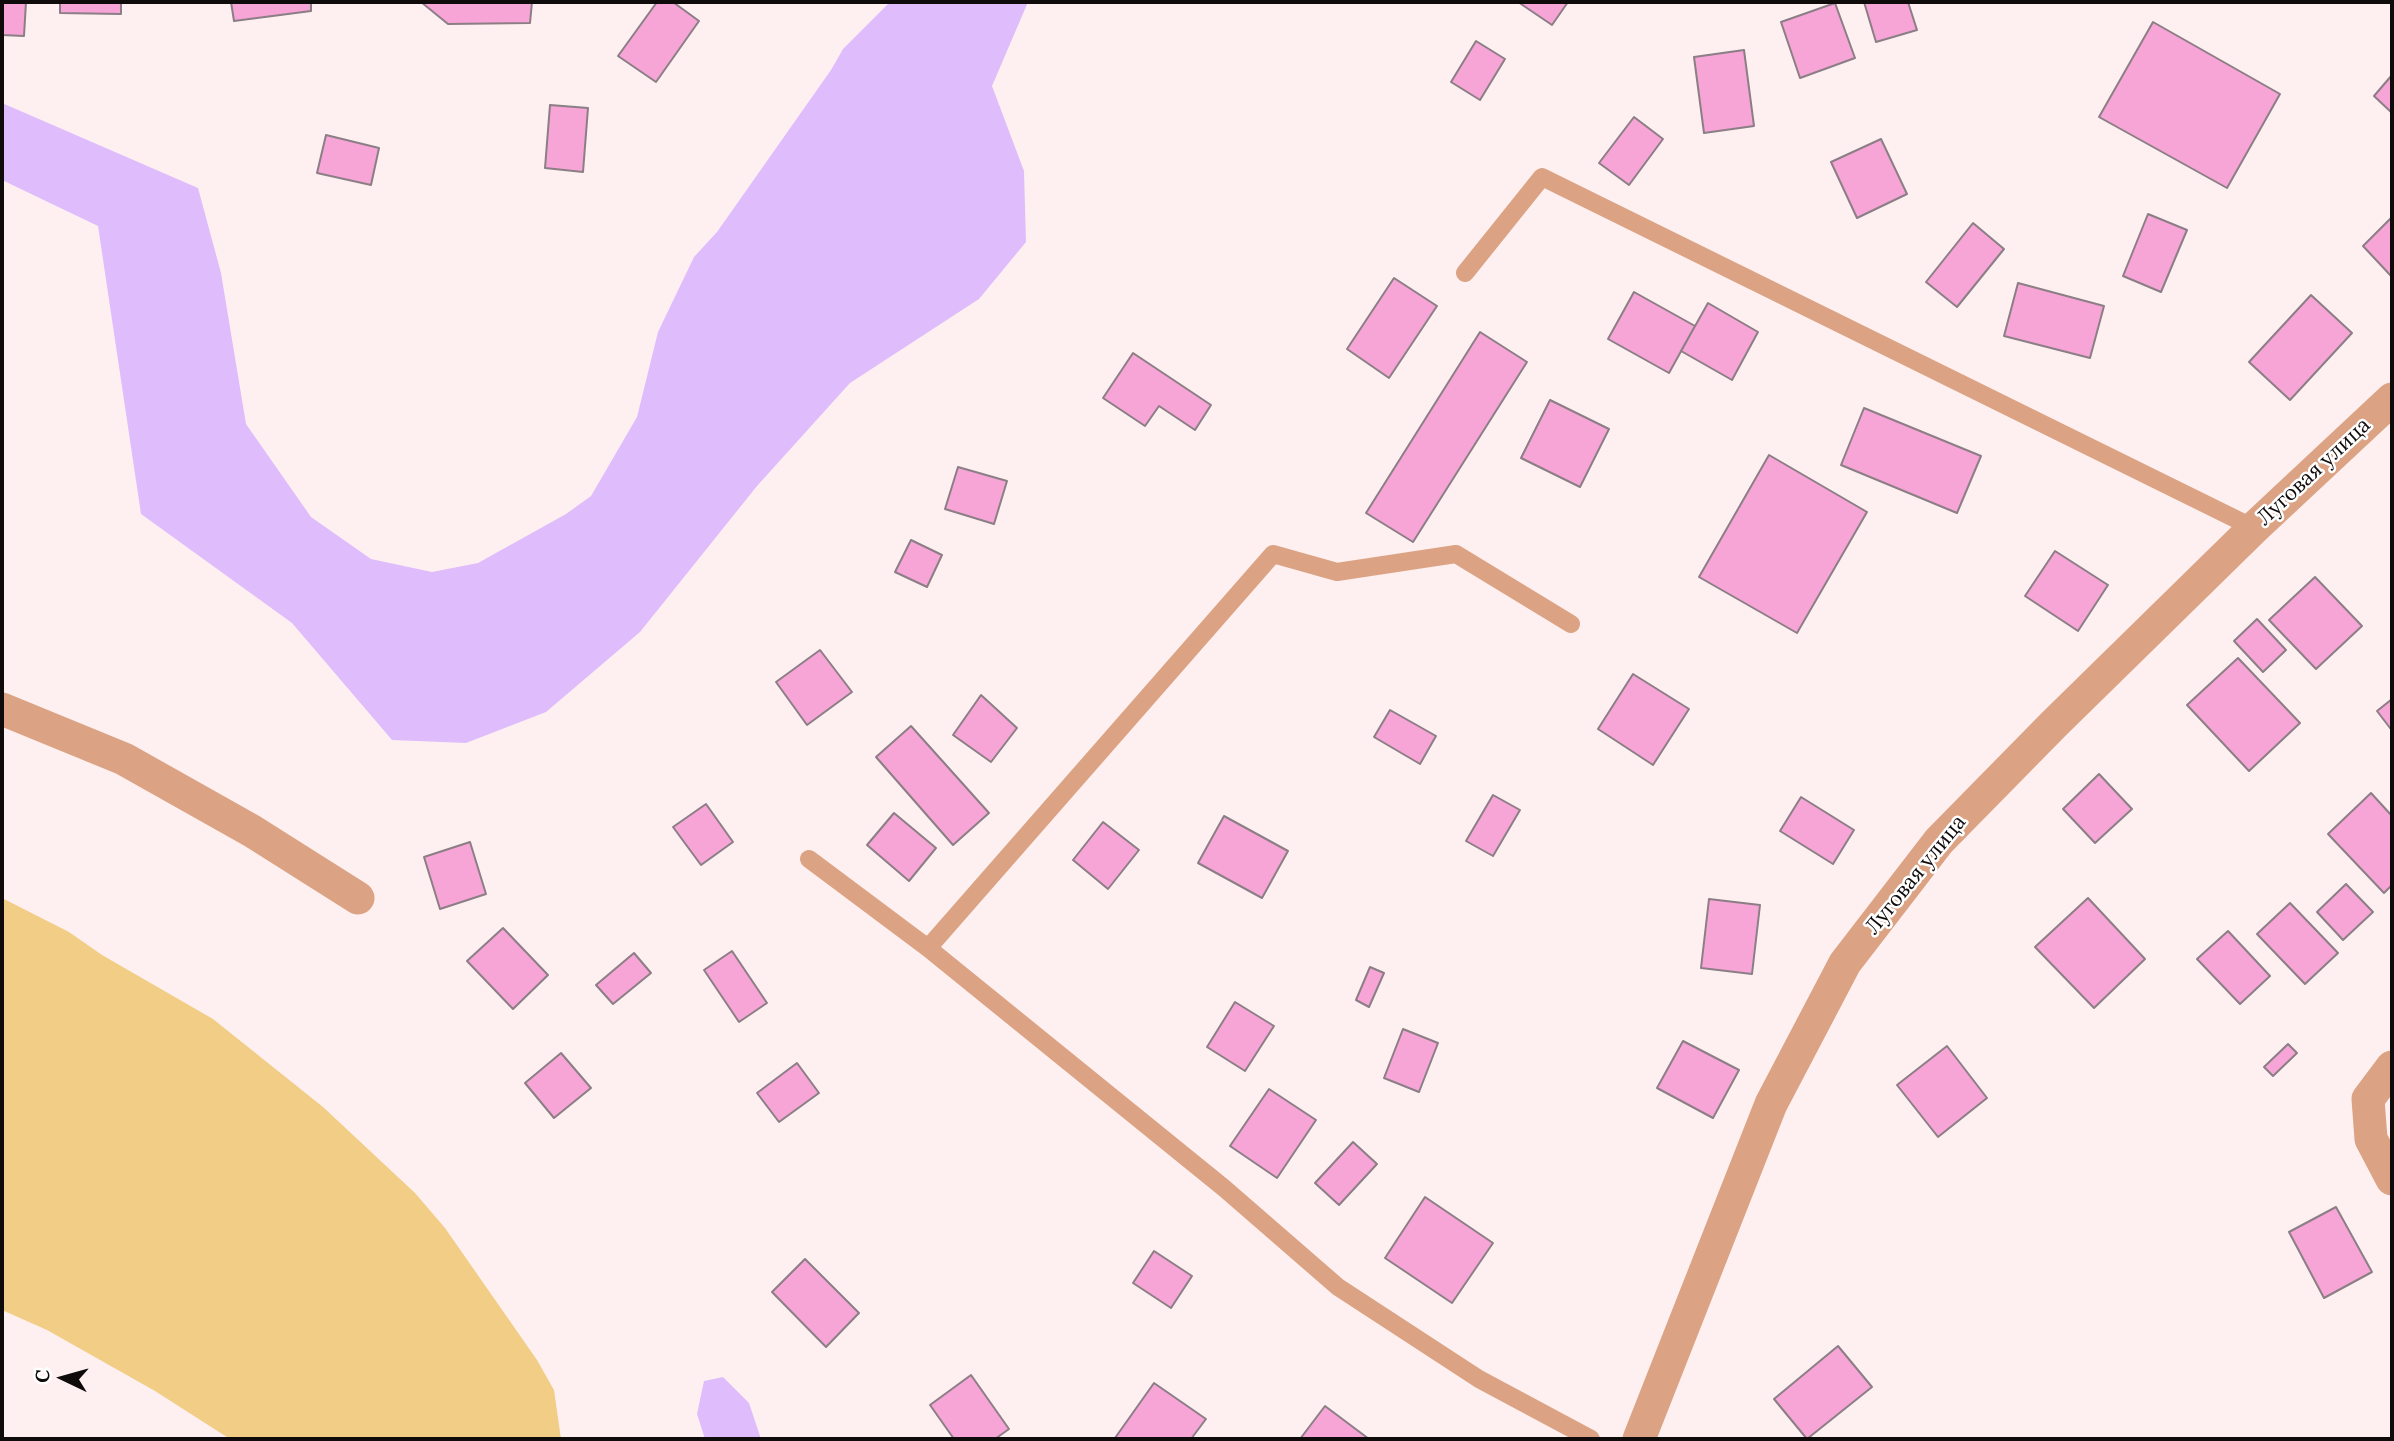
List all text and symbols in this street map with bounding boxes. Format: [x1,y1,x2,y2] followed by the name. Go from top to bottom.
[2252,413,2376,531] street label: Луговая улица
[1860,810,1972,940] street label: Луговая улица
[28,1343,98,1413] north arrow
[30,1369,55,1384] text: С

